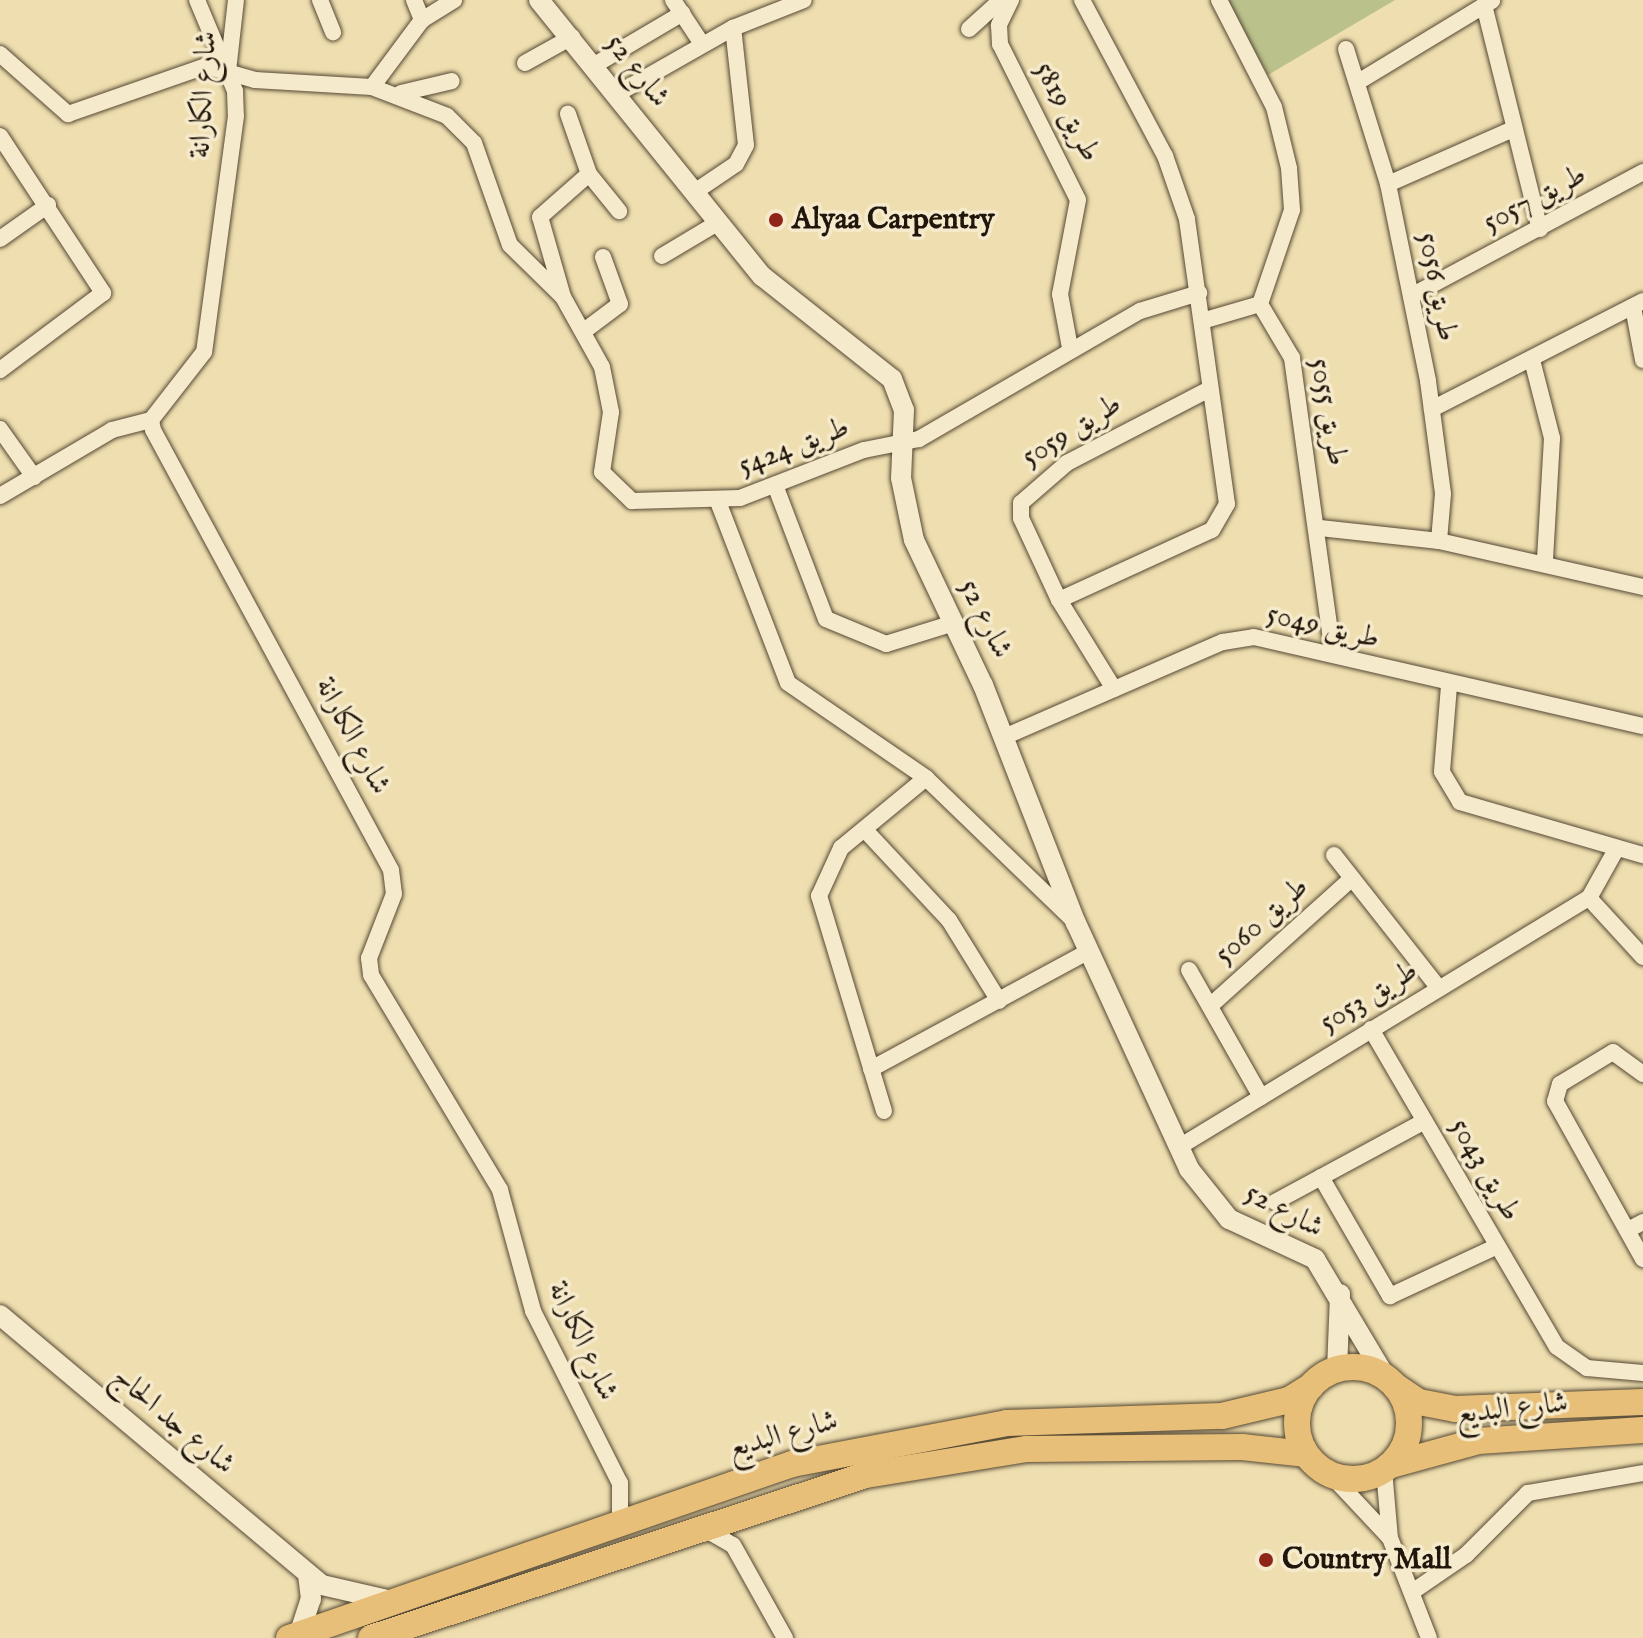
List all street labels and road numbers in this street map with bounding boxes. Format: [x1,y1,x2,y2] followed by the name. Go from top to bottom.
[597,27,677,115] street label: شارع 52
[183,30,225,160] street label: شارع الكارانة
[1026,56,1108,168] street label: طريق 5819
[1477,157,1593,241] street label: طريق 5057
[1409,229,1465,345] street label: طريق 5056
[1301,355,1355,469] street label: طريق 5055
[1015,386,1129,476] street label: طريق 5059
[734,409,854,485] street label: طريق 5424
[951,574,1019,664] street label: شارع 52
[1263,597,1383,657] street label: طريق 5049
[306,671,398,801] street label: شارع الكارانة
[1207,869,1317,973] street label: طريق 5060
[1313,953,1425,1041] street label: طريق 5053
[1441,1112,1529,1228] street label: طريق 5043
[1239,1176,1329,1246] street label: شارع 52
[539,1276,625,1406] street label: شارع الكارانة
[104,1359,242,1483] street label: شارع جد الحاج
[1454,1385,1570,1433] street label: شارع البديع
[724,1403,842,1467] street label: شارع البديع

